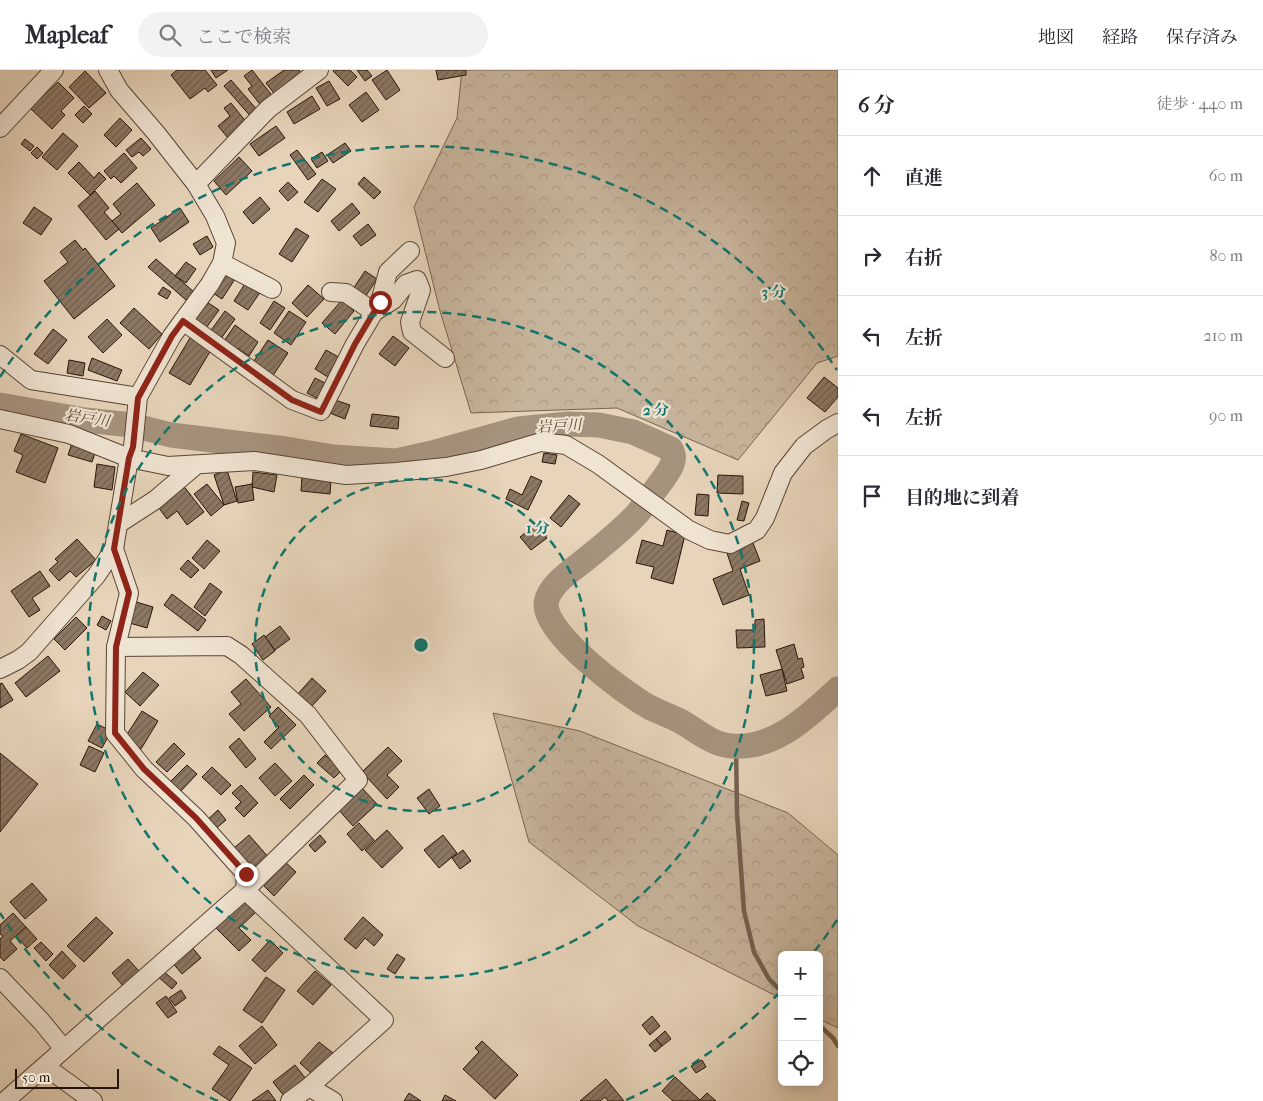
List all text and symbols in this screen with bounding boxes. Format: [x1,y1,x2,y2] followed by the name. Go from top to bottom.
[138,12,488,57] search box
[25,21,108,49] text: Mapleaf
[156,21,184,49] icon: search
[196,26,291,48] text: ここで検索
[1038,27,1074,48] text: 地図
[1102,27,1138,48] text: 経路
[1166,27,1238,48] text: 保存済み
[858,93,895,117] text: 6 分
[1156,94,1243,113] text: 徒歩 · 440 m
[858,162,886,190] icon: ahead
[1209,166,1243,185] text: 60 m
[905,167,943,189] text: 直進
[858,242,886,270] icon: right
[1209,246,1243,265] text: 80 m
[905,247,943,269] text: 右折
[762,283,786,301] text: 3 分
[369,291,392,314] route start
[858,322,886,350] icon: left
[1204,326,1243,345] text: 210 m
[905,327,943,349] text: 左折
[643,401,669,419] text: 2 分
[858,402,886,430] icon: left
[63,406,113,431] water label: 岩戸川
[1209,406,1243,425] text: 90 m
[905,407,943,429] text: 左折
[536,416,584,436] water label: 岩戸川
[858,482,886,510] icon: arrive
[905,487,1019,509] text: 目的地に到着
[526,519,550,537] text: 1 分
[412,636,430,654] centre of rings
[235,863,258,886] route end
[778,951,823,1086] map controls
[778,951,823,996] button: +
[778,996,823,1041] button: −
[778,1041,823,1086] button: locate
[15,1066,119,1089] scale bar
[22,1069,50,1086] text: 50 m

